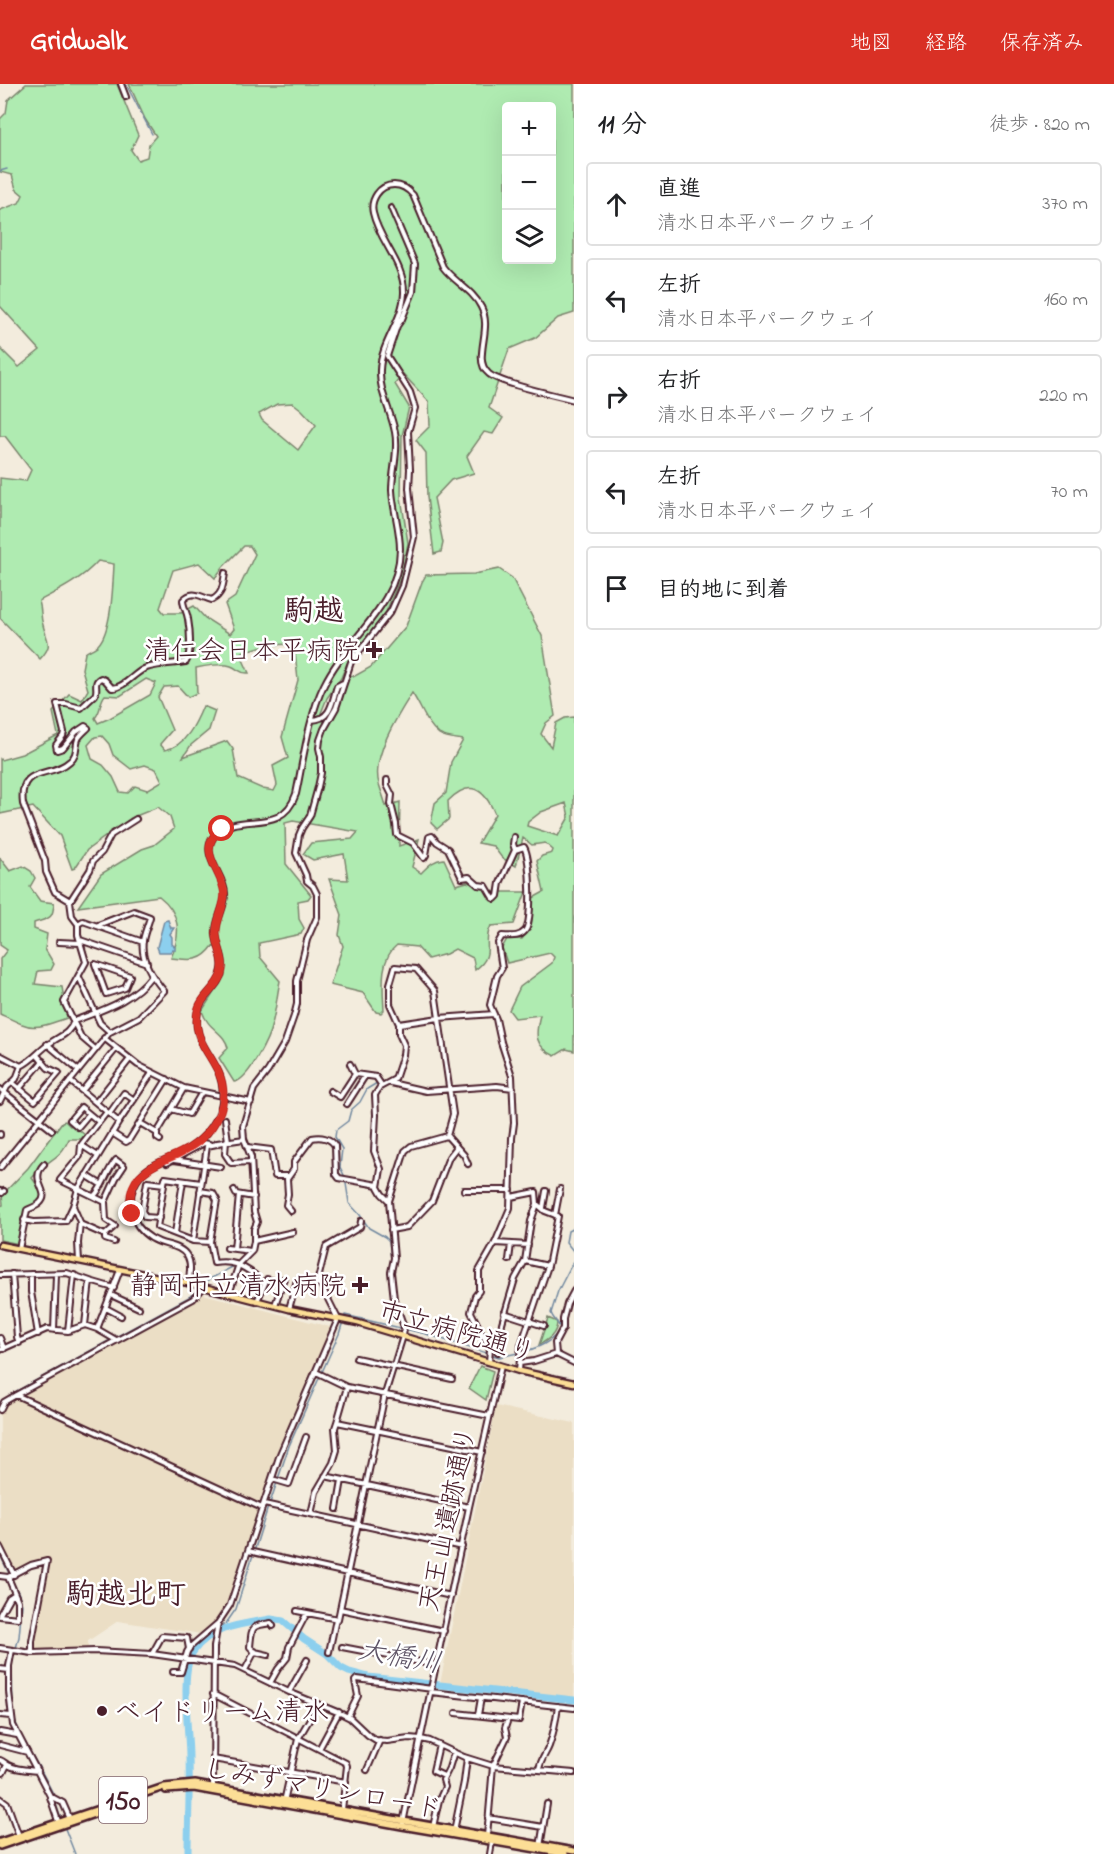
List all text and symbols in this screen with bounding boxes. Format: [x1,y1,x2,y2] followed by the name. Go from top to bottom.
[30,22,127,63] text: Gridwalk
[850,29,892,59] text: 地図
[925,29,967,59] text: 経路
[1000,29,1084,59] text: 保存済み
[502,102,556,264] map controls
[502,102,556,156] button: +
[598,107,647,145] text: 11 分
[989,111,1090,140] text: 徒歩 · 820 m
[502,156,556,210] button: −
[657,174,701,206] text: 直進
[600,188,633,221] icon: ahead
[1042,190,1088,219] text: 370 m
[502,210,556,264] button: layers
[657,210,877,239] text: 清水日本平パークウェイ
[657,270,701,302] text: 左折
[600,284,633,317] icon: left
[1044,286,1088,315] text: 160 m
[657,306,877,335] text: 清水日本平パークウェイ
[657,366,701,398] text: 右折
[600,380,633,413] icon: right
[1039,382,1088,411] text: 220 m
[657,402,877,431] text: 清水日本平パークウェイ
[657,462,701,494] text: 左折
[600,476,633,509] icon: left
[1051,478,1088,507] text: 70 m
[657,498,877,527] text: 清水日本平パークウェイ
[600,572,633,605] icon: arrive
[657,575,789,607] text: 目的地に到着
[284,591,344,635] district label: 駒越
[144,633,360,672] place label: 清仁会日本平病院
[365,641,383,659] marker: 清仁会日本平病院
[208,815,234,841] route start
[118,1200,144,1226] route end
[130,1268,346,1307] place label: 静岡市立清水病院
[351,1276,369,1294] marker: 静岡市立清水病院
[373,1292,540,1374] street label: 市立病院通り
[411,1423,488,1616] street label: 天王山遺跡通り
[66,1574,186,1618] district label: 駒越北町
[354,1631,444,1686] water label: 大橋川
[114,1694,329,1733] place label: ベイドリーム清水
[95,1704,109,1718] marker: ベイドリーム清水
[200,1750,445,1831] street label: しみずマリンロード
[99,1777,147,1823] road number: 150

